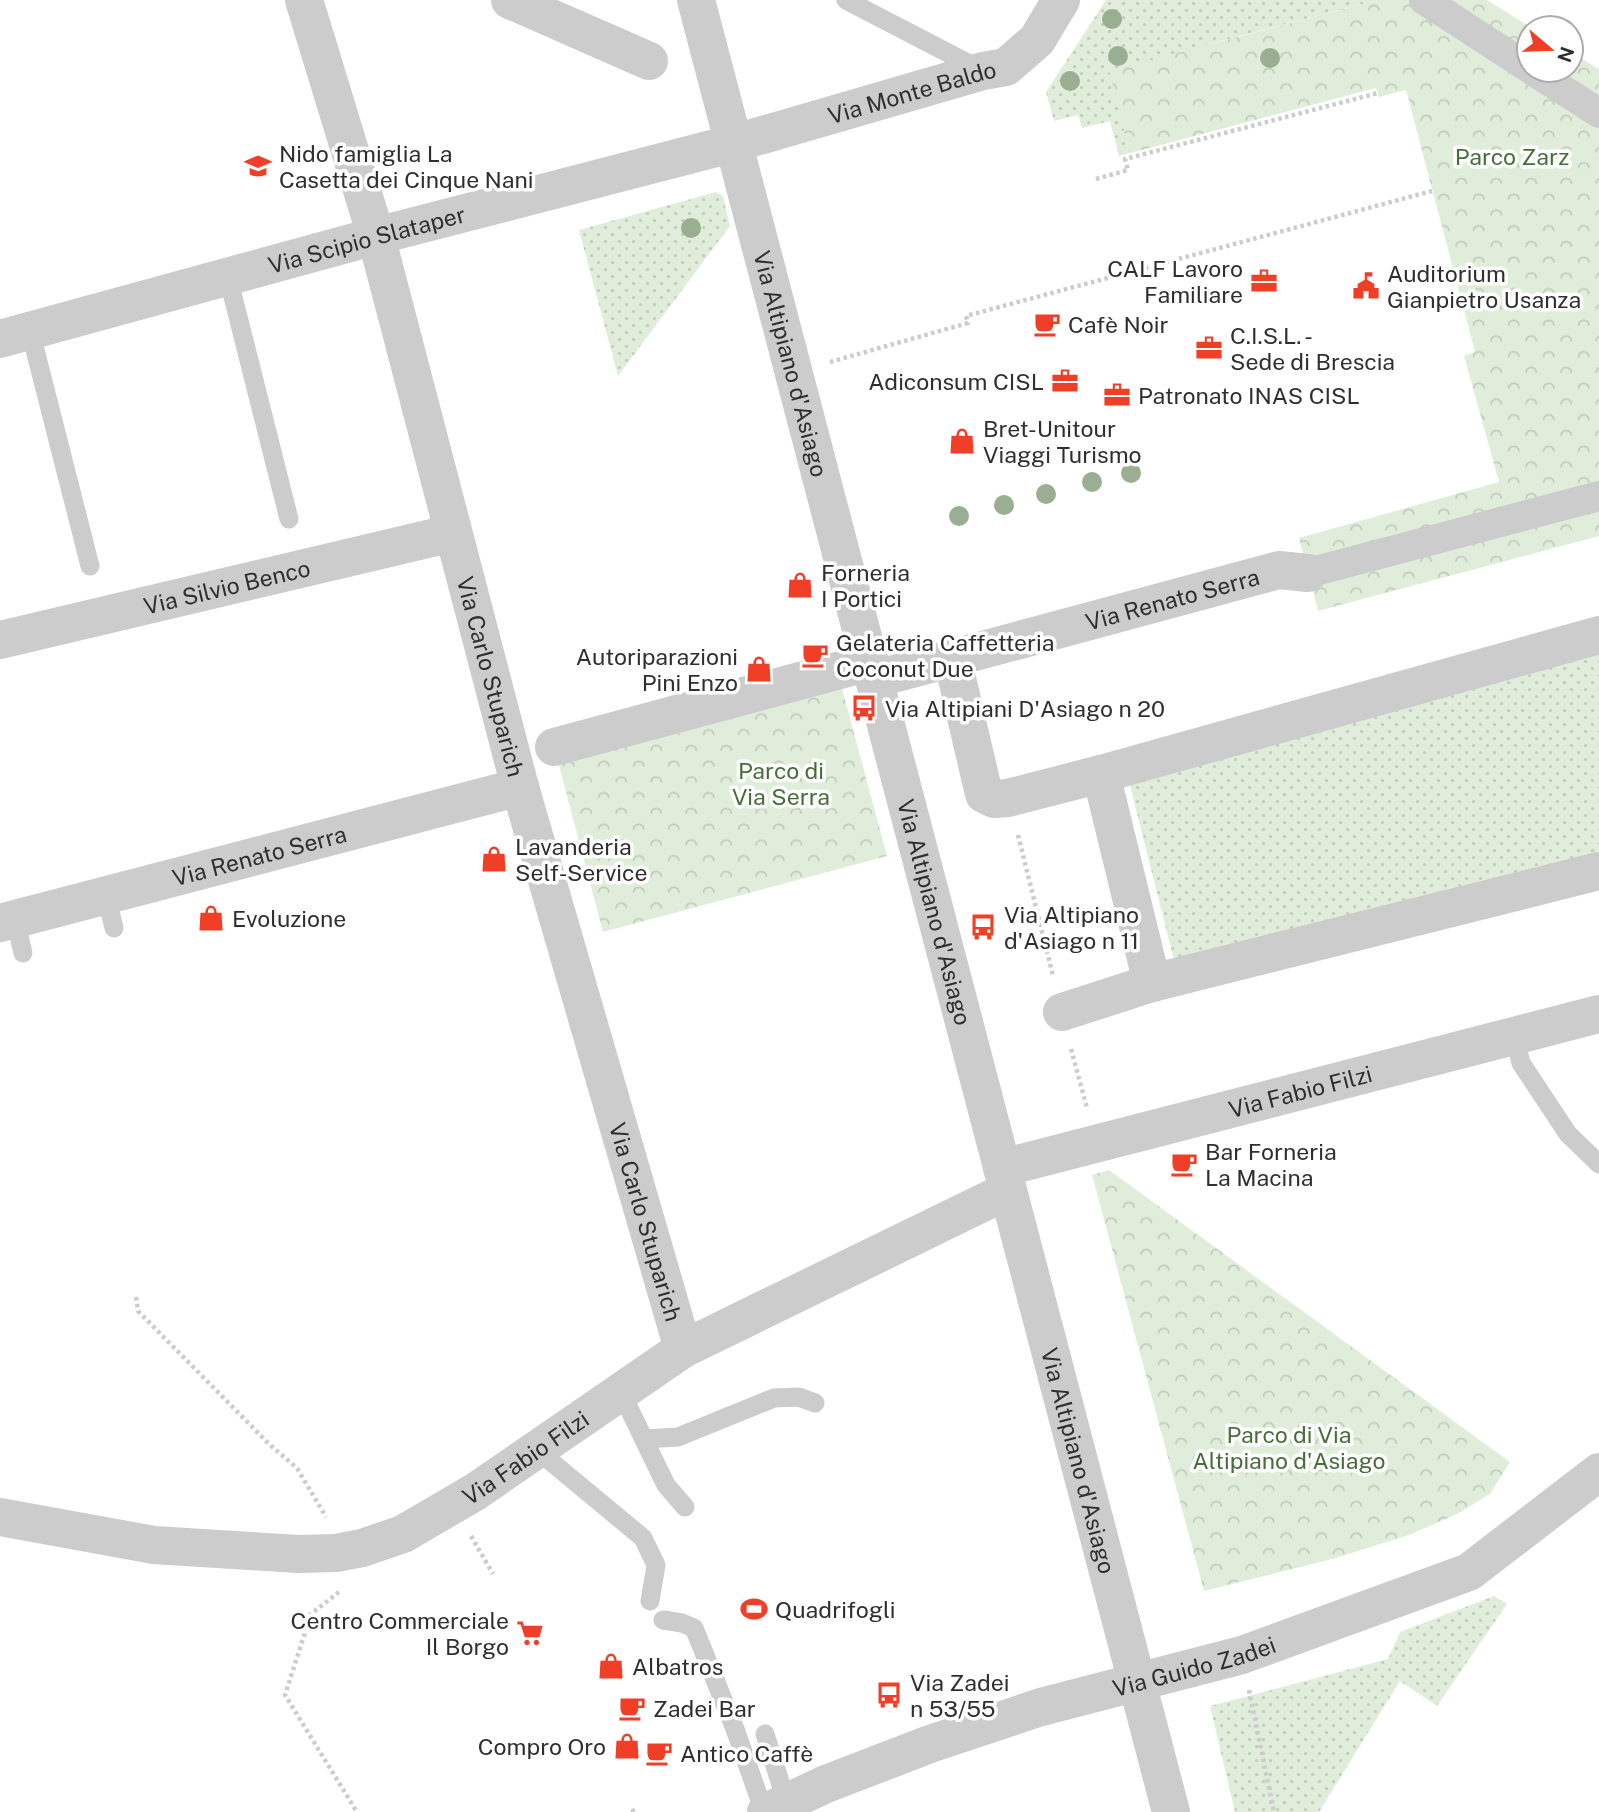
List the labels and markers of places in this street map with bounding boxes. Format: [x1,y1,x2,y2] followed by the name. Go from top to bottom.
[279,140,534,193] place label: Nido famiglia La Casetta dei Cinque Nani
[243,151,273,181] school or university icon: Nido famiglia La Casetta dei Cinque Nani
[1107,255,1243,308] place label: CALF Lavoro Familiare
[1387,260,1581,313] place label: Auditorium Gianpietro Usanza
[1249,266,1279,296] office icon: CALF Lavoro Familiare
[1351,271,1381,301] public building icon: Auditorium Gianpietro Usanza
[1032,309,1062,339] cafe icon: Cafè Noir
[1068,311,1168,338] place label: Cafè Noir
[1230,322,1395,375] place label: C.I.S.L. - Sede di Brescia
[1194,333,1224,363] office icon: C.I.S.L. - Sede di Brescia
[1050,366,1080,396] office icon: Adiconsum CISL
[868,368,1044,395] place label: Adiconsum CISL
[1102,380,1132,410] office icon: Patronato INAS CISL
[1138,382,1360,409] place label: Patronato INAS CISL
[983,415,1142,468] place label: Bret-Unitour Viaggi Turismo
[947,426,977,456] shop icon: Bret-Unitour Viaggi Turismo
[821,559,910,612] place label: Forneria I Portici
[785,570,815,600] shop icon: Forneria I Portici
[836,629,1055,682] place label: Gelateria Caffetteria Coconut Due
[800,640,830,670] cafe icon: Gelateria Caffetteria Coconut Due
[576,643,738,696] place label: Autoriparazioni Pini Enzo
[744,654,774,684] shop icon: Autoriparazioni Pini Enzo
[849,693,879,723] bus stop icon: Via Altipiani D'Asiago n 20
[885,695,1165,722] place label: Via Altipiani D'Asiago n 20
[515,833,647,886] place label: Lavanderia Self-Service
[479,844,509,874] shop icon: Lavanderia Self-Service
[1004,901,1139,954] place label: Via Altipiano d'Asiago n 11
[196,903,226,933] shop icon: Evoluzione
[232,905,346,932] place label: Evoluzione
[968,912,998,942] bus stop icon: Via Altipiano d'Asiago n 11
[1205,1138,1337,1191] place label: Bar Forneria La Macina
[1169,1149,1199,1179] cafe icon: Bar Forneria La Macina
[739,1594,769,1624] sports icon: Quadrifogli
[775,1596,896,1623] place label: Quadrifogli
[291,1607,509,1660] place label: Centro Commerciale Il Borgo
[515,1618,545,1648] supermarket icon: Centro Commerciale Il Borgo
[596,1651,626,1681] shop icon: Albatros
[632,1653,723,1680] place label: Albatros
[910,1669,1009,1722] place label: Via Zadei n 53/55
[874,1680,904,1710] bus stop icon: Via Zadei n 53/55
[617,1693,647,1723] cafe icon: Zadei Bar
[653,1695,756,1722] place label: Zadei Bar
[612,1731,642,1761] shop icon: Compro Oro
[478,1733,606,1760] place label: Compro Oro
[644,1738,674,1768] cafe icon: Antico Caffè
[680,1740,813,1767] place label: Antico Caffè

